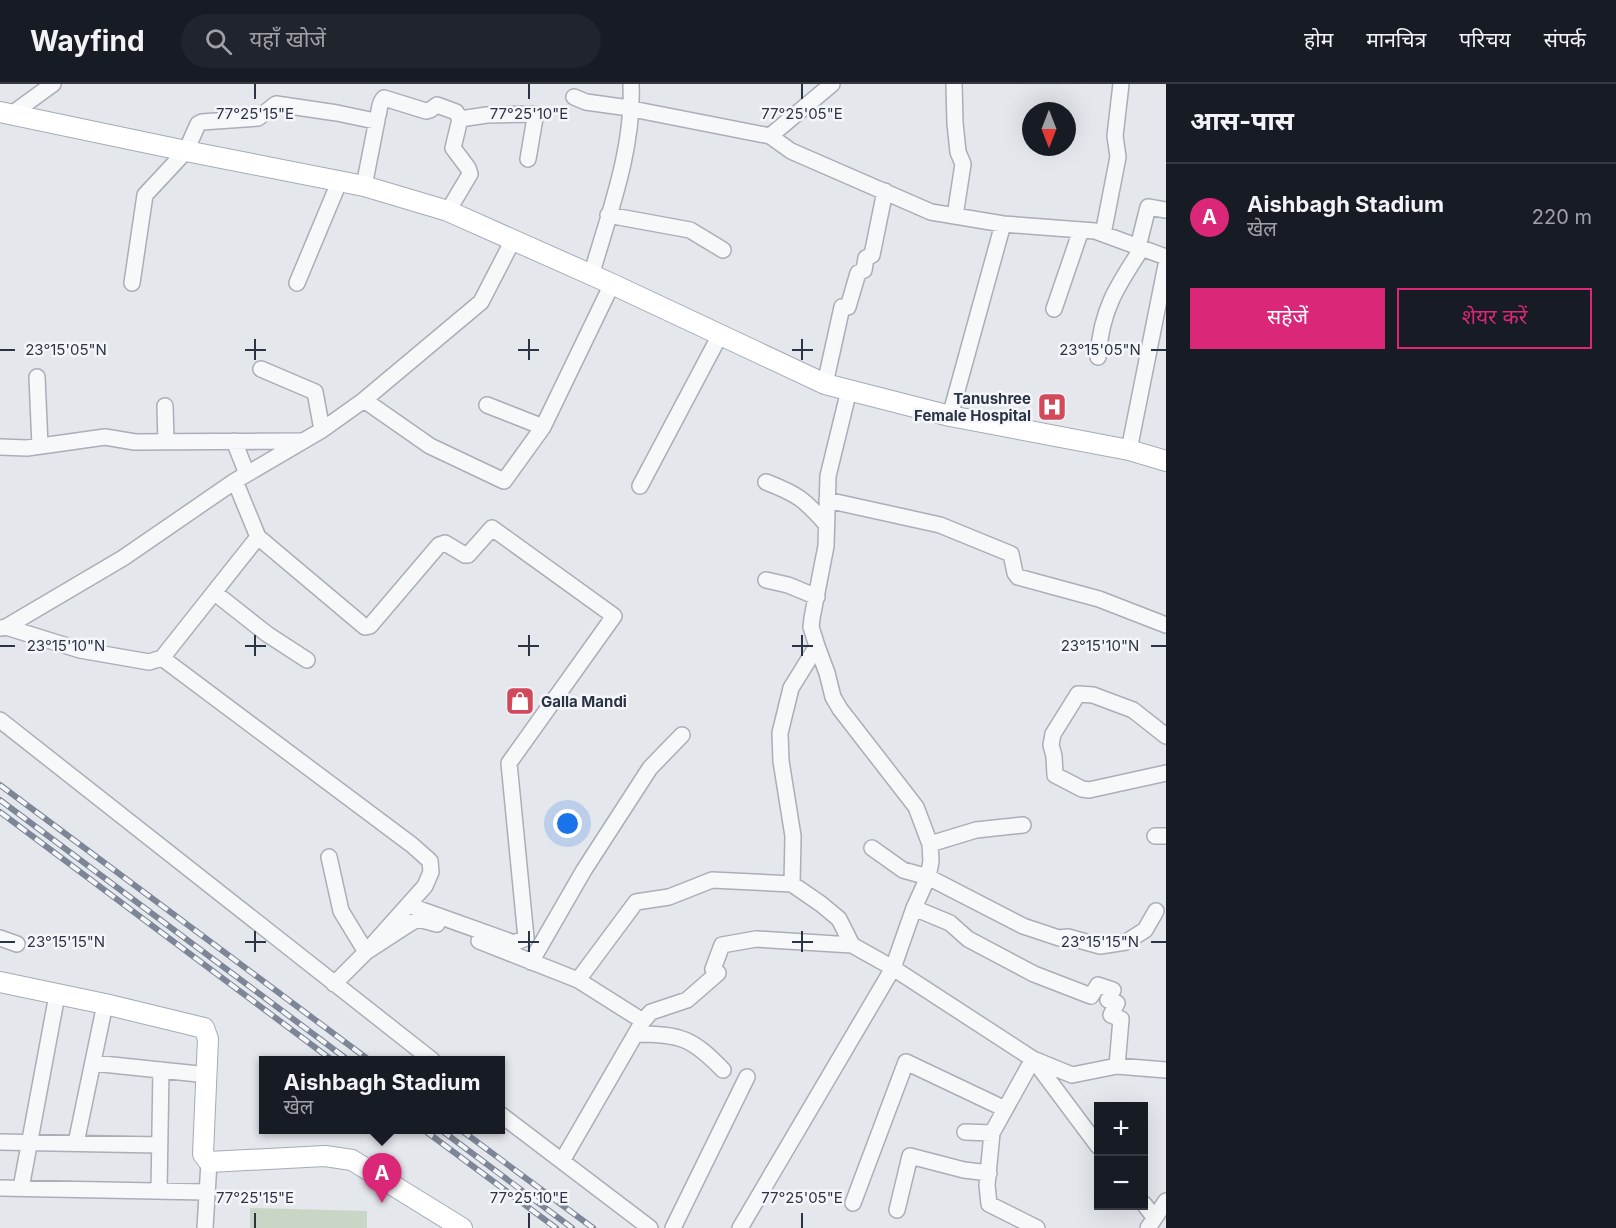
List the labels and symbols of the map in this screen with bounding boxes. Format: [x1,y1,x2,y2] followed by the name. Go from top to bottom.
[1022,102,1076,156] north arrow
[216,104,294,123] text: 77°25'15"E
[490,104,568,123] text: 77°25'10"E
[761,104,843,123] text: 77°25'05"E
[25,340,107,359] text: 23°15'05"N
[1059,340,1141,359] text: 23°15'05"N
[914,389,1031,425] place label: Tanushree Female Hospital
[1036,391,1068,423] hospital icon: Tanushree Female Hospital
[27,636,105,655] text: 23°15'10"N
[1061,636,1139,655] text: 23°15'10"N
[504,685,536,717] shop icon: Galla Mandi
[541,692,627,711] place label: Galla Mandi
[553,809,582,838] your location
[27,932,105,951] text: 23°15'15"N
[1061,932,1139,951] text: 23°15'15"N
[362,1154,401,1203] pin: A
[216,1188,294,1207] text: 77°25'15"E
[490,1188,568,1207] text: 77°25'10"E
[761,1188,843,1207] text: 77°25'05"E

